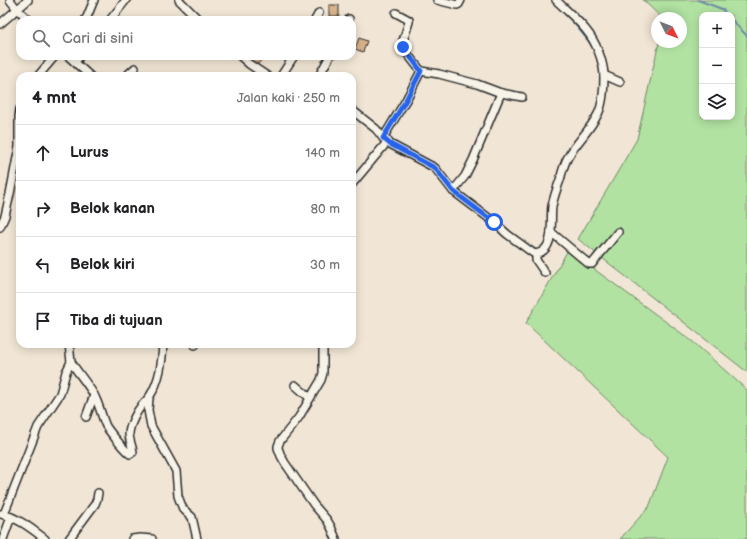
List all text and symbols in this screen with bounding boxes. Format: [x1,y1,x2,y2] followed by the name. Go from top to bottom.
[651,12,687,48] north arrow
[699,12,735,120] map controls
[699,12,735,48] button: +
[16,16,356,60] search box
[30,27,52,49] icon: search
[62,29,133,48] text: Cari di sini
[394,38,412,56] route end
[699,48,735,84] button: −
[699,84,735,120] button: layers
[32,88,76,108] text: 4 mnt
[237,90,340,106] text: Jalan kaki · 250 m
[32,142,54,164] icon: ahead
[70,143,109,162] text: Lurus
[305,145,340,161] text: 140 m
[32,198,54,220] icon: right
[70,199,155,218] text: Belok kanan
[311,201,340,217] text: 80 m
[485,213,503,231] route start
[32,254,54,276] icon: left
[70,255,135,274] text: Belok kiri
[310,257,340,273] text: 30 m
[32,310,54,332] icon: arrive
[70,311,163,330] text: Tiba di tujuan

